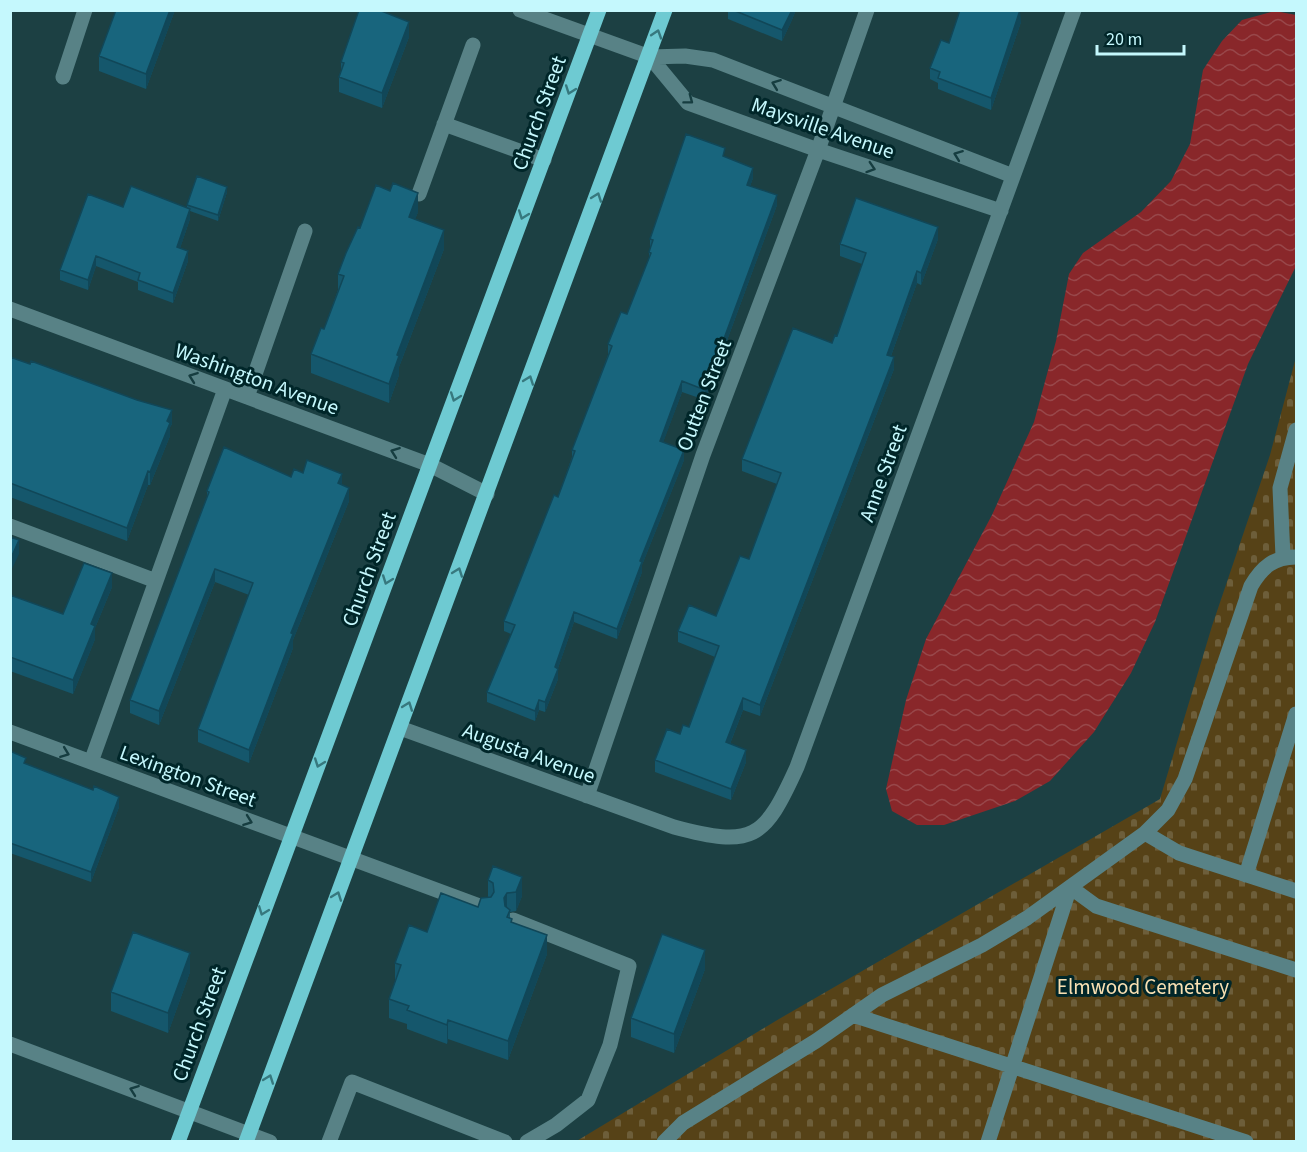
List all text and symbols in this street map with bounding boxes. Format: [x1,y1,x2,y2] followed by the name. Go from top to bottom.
[1097,18,1184,56] scale bar
[1106,27,1142,52] text: 20 m
[650,29,663,40] one-way arrow
[504,52,574,174] street label: Church Street
[772,79,782,92] one-way arrow
[564,84,577,95] one-way arrow
[747,89,899,167] street label: Maysville Avenue
[682,93,693,104] one-way arrow
[953,150,964,163] one-way arrow
[865,160,876,173] one-way arrow
[590,193,603,203] one-way arrow
[518,209,531,220] one-way arrow
[171,335,343,423] street label: Washington Avenue
[669,335,739,455] street label: Outten Street
[188,372,199,384] one-way arrow
[522,375,535,386] one-way arrow
[450,392,463,402] one-way arrow
[852,420,914,526] street label: Anne Street
[391,447,401,460] one-way arrow
[334,508,404,630] street label: Church Street
[450,567,463,578] one-way arrow
[382,574,395,585] one-way arrow
[400,701,413,712] one-way arrow
[458,715,600,791] street label: Augusta Avenue
[116,737,260,815] street label: Lexington Street
[59,745,70,758] one-way arrow
[314,757,326,768] one-way arrow
[242,813,253,826] one-way arrow
[330,891,343,902] one-way arrow
[258,906,271,916] one-way arrow
[164,963,234,1085] street label: Church Street
[1057,972,1229,1002] park label: Elmwood Cemetery
[262,1074,275,1085] one-way arrow
[130,1084,140,1097] one-way arrow

